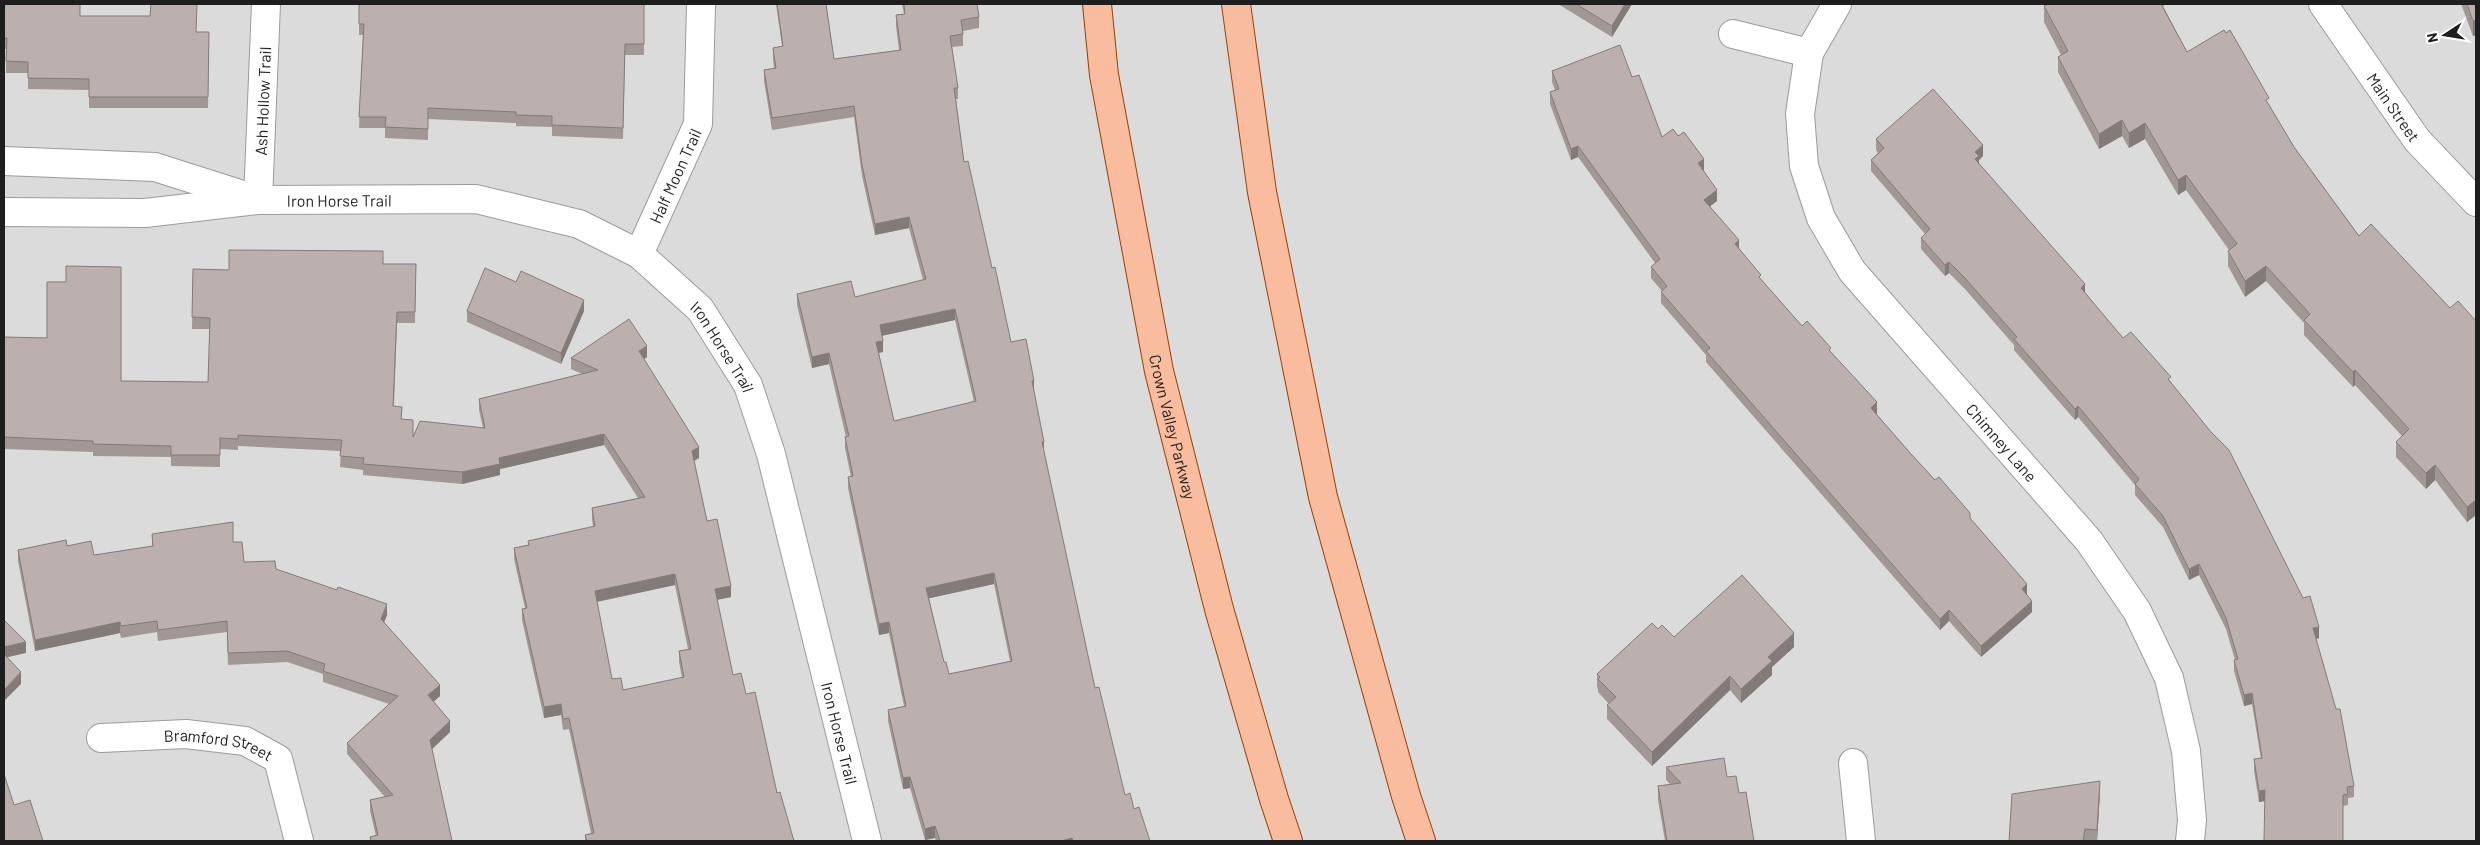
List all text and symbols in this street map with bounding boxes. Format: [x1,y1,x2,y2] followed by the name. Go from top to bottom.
[2420,10,2470,60] north arrow
[2423,31,2441,44] text: N
[250,46,274,156] street label: Ash Hollow Trail
[2364,69,2424,145] street label: Main Street
[645,125,704,226] street label: Half Moon Trail
[287,190,392,209] street label: Iron Horse Trail
[687,296,759,394] street label: Iron Horse Trail
[1147,353,1201,502] street label: Crown Valley Parkway
[1963,399,2041,485] street label: Chimney Lane
[818,680,862,786] street label: Iron Horse Trail
[163,724,276,764] street label: Bramford Street

